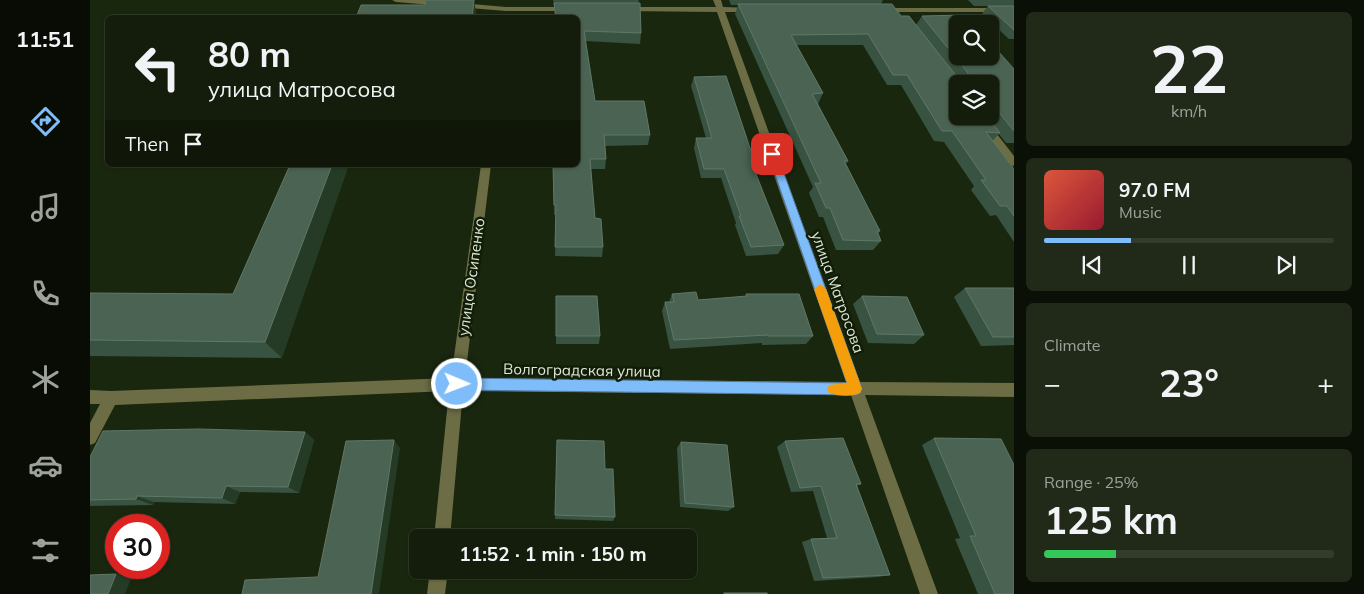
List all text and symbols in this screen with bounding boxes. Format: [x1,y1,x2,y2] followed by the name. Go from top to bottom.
[949,15,999,125] map controls
[949,15,999,65] button: search
[16,25,74,53] text: 11:51
[1150,28,1228,109] text: 22
[208,32,291,76] text: 80 m
[125,35,190,100] icon: left
[208,75,396,103] text: улица Матросова
[949,75,999,125] button: layers
[1171,101,1207,121] text: km/h
[28,104,63,139] icon: directions
[179,130,207,158] icon: arrive
[125,132,169,156] text: Then
[751,133,793,175] pin
[758,140,786,168] icon: arrive
[1119,178,1191,202] text: 97.0 FM
[28,190,63,225] icon: music
[1119,202,1162,222] text: Music
[453,217,489,337] street label: улица Осипенко
[807,229,869,355] street label: улица Матросова
[1078,251,1106,279] icon: previous
[1175,251,1203,279] icon: pause
[1272,251,1300,279] icon: next
[28,276,63,311] icon: phone
[1044,335,1100,355] text: Climate
[430,357,482,409] position arrow
[503,359,661,381] street label: Волгоградская улица
[1159,359,1219,407] text: 23°
[28,362,63,397] icon: climate
[1044,366,1061,401] text: −
[1317,366,1334,401] text: +
[28,448,63,483] icon: car
[1044,472,1139,492] text: Range · 25%
[1044,496,1178,544] text: 125 km
[105,514,170,579] speed limit sign: 30
[28,533,63,568] icon: filters
[459,542,647,566] text: 11:52 · 1 min · 150 m

